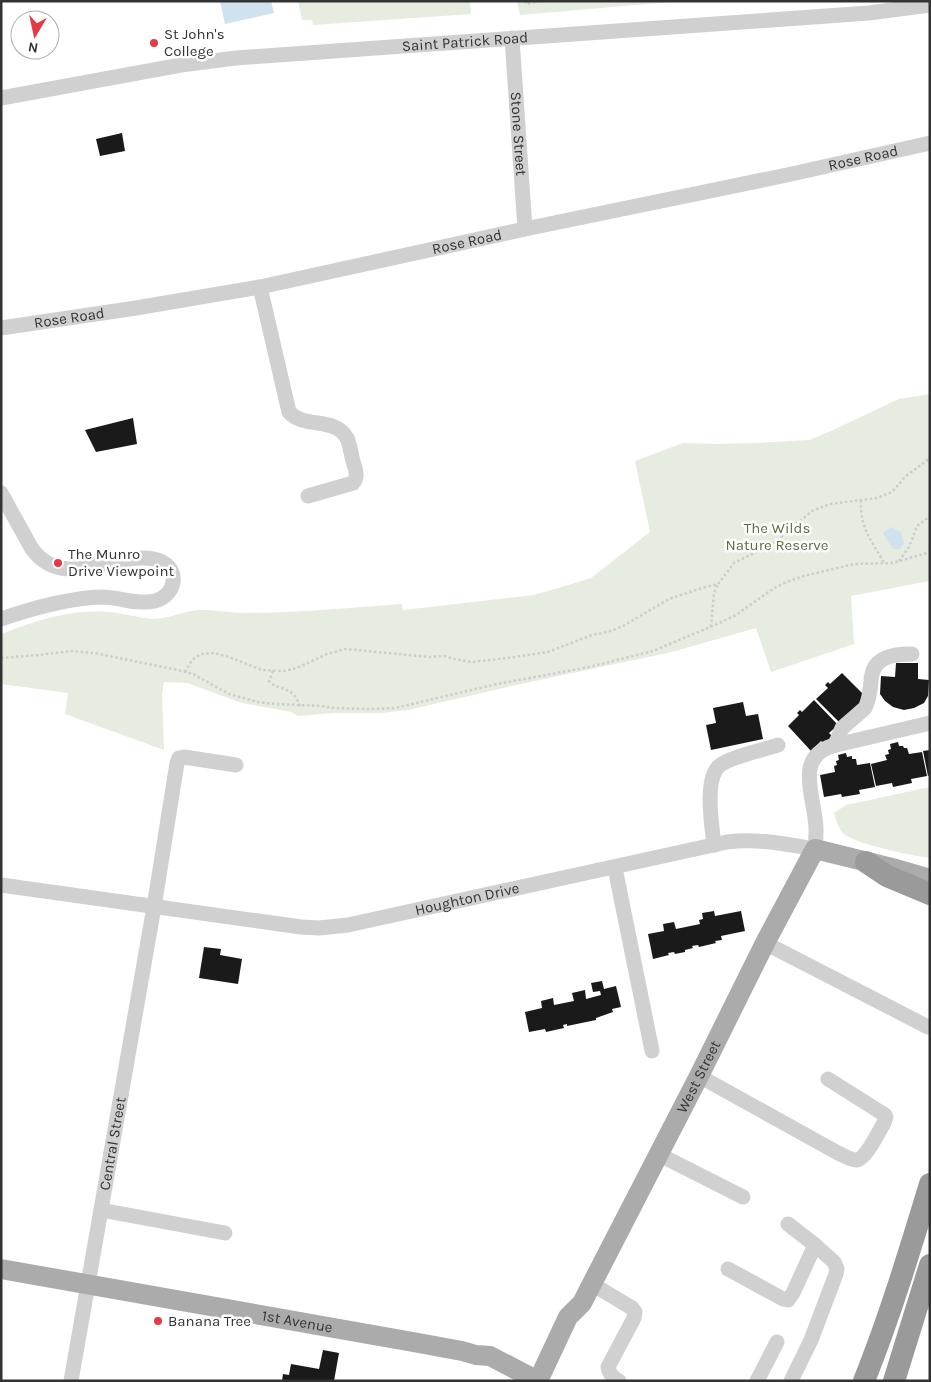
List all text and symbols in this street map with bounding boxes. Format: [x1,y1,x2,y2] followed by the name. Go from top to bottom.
[10,10,60,60] north arrow
[164,25,225,60] place label: St John's College
[401,28,529,55] street label: Saint Patrick Road
[148,37,160,49] marker: St John's College
[27,38,39,57] text: N
[507,91,530,177] street label: Stone Street
[826,141,900,175] street label: Rose Road
[430,225,504,258] street label: Rose Road
[33,304,106,332] street label: Rose Road
[725,519,829,554] park label: The Wilds Nature Reserve
[68,545,175,580] place label: The Munro Drive Viewpoint
[52,557,64,569] marker: The Munro Drive Viewpoint
[413,879,521,919] street label: Houghton Drive
[673,1037,724,1116] street label: West Street
[96,1095,130,1192] street label: Central Street
[261,1306,334,1337] street label: 1st Avenue
[168,1312,251,1330] place label: Banana Tree
[152,1315,164,1327] marker: Banana Tree

